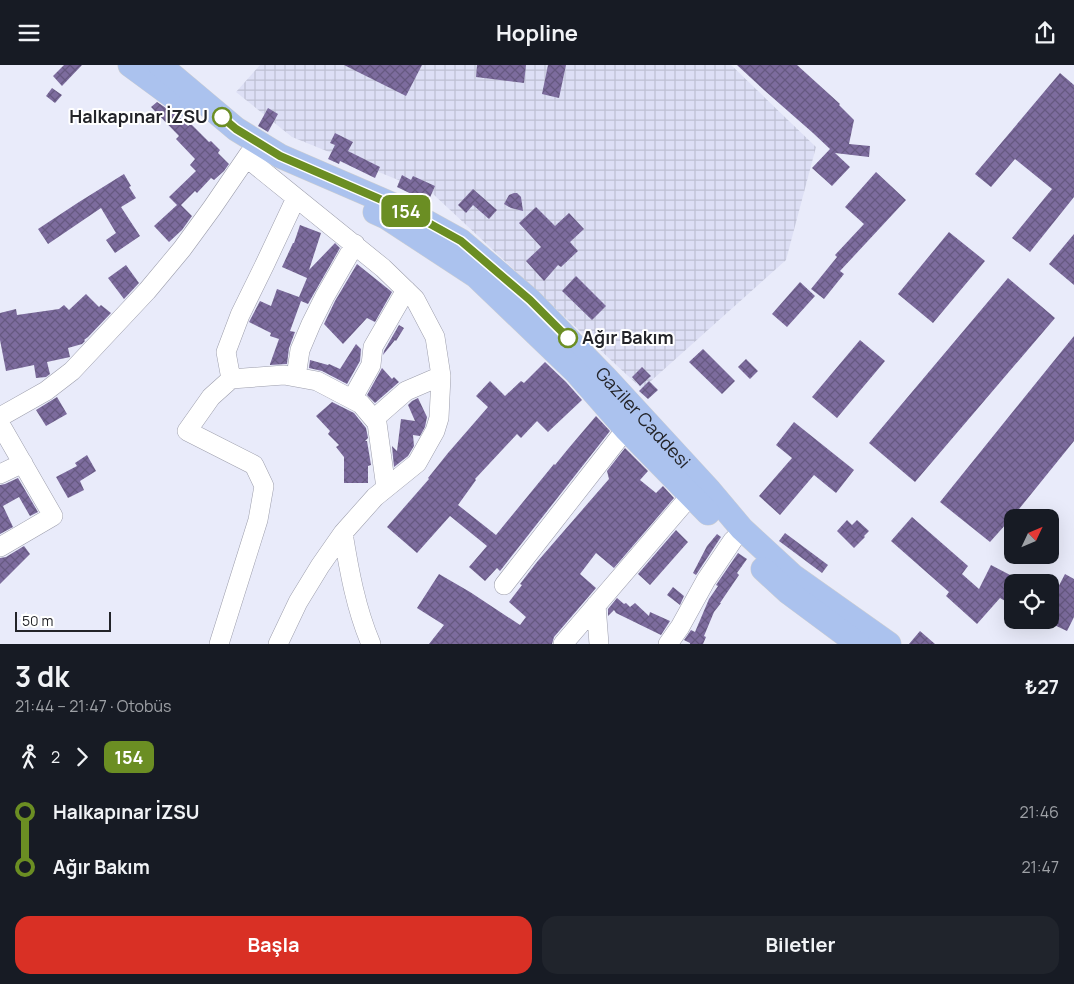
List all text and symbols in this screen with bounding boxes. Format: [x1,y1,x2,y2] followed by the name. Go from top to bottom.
[496,18,578,48] text: Hopline
[15,19,43,47] icon: menu
[1031,19,1059,47] icon: share
[69,104,208,128] place label: Halkapınar İZSU
[212,107,232,127] marker: Halkapınar İZSU
[377,195,435,227] line badge: 154
[391,199,421,223] text: 154
[582,325,674,349] place label: Ağır Bakım
[558,328,578,348] marker: Ağır Bakım
[591,361,696,473] street label: Gaziler Caddesi
[1004,509,1059,564] north arrow
[1004,509,1059,629] map controls
[1004,574,1059,629] button: locate
[15,609,111,632] scale bar
[22,611,53,630] text: 50 m
[15,657,69,695] text: 3 dk
[1025,674,1059,700] text: ₺27
[15,695,171,717] text: 21:44 – 21:47 · Otobüs
[15,743,43,771] icon: walk
[68,743,96,771] icon: forward
[114,745,144,769] text: 154
[51,746,60,768] text: 2
[53,799,200,825] text: Halkapınar İZSU
[1019,801,1059,823] text: 21:46
[53,854,150,880] text: Ağır Bakım
[1021,856,1059,878] text: 21:47
[15,916,532,974] button: Başla
[542,916,1059,974] button: Biletler

